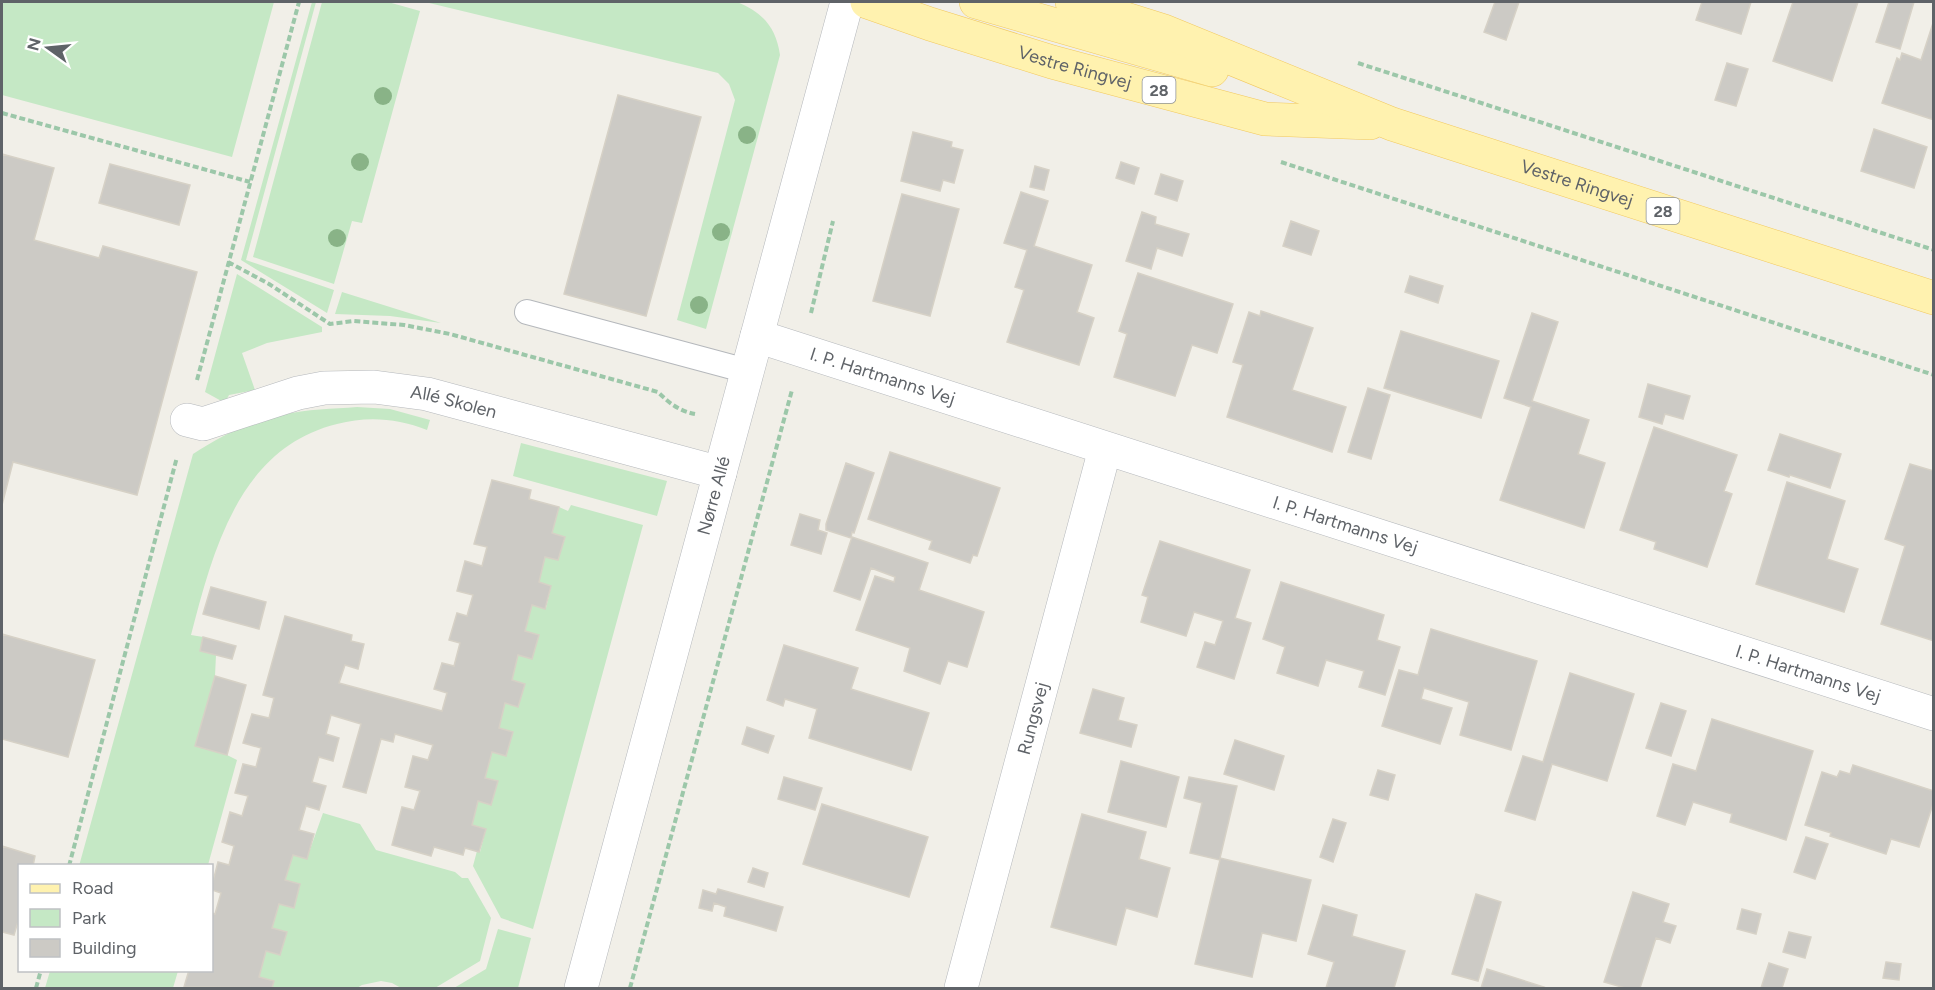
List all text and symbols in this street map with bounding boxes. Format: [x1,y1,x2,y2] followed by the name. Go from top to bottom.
[18,18,78,78] north arrow
[23,36,45,53] text: N
[1015,41,1134,94] street label: Vestre Ringvej
[1142,77,1176,103] road number: 28
[1518,155,1636,212] street label: Vestre Ringvej
[1646,198,1680,224] road number: 28
[807,343,958,410] street label: I. P. Hartmanns Vej
[409,381,499,423] street label: Allé Skolen
[693,454,735,537] street label: Nørre Allé
[1270,491,1421,559] street label: I. P. Hartmanns Vej
[1733,640,1883,707] street label: I. P. Hartmanns Vej
[1013,680,1053,757] street label: Rungsvej
[18,864,213,972] legend
[72,877,113,899] text: Road
[72,907,107,929] text: Park
[72,937,137,959] text: Building

